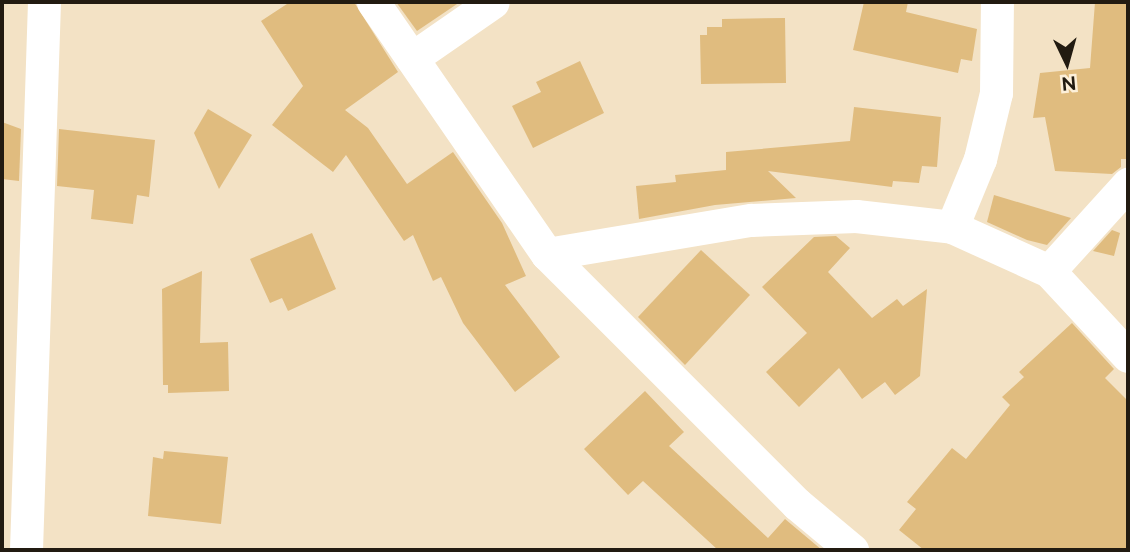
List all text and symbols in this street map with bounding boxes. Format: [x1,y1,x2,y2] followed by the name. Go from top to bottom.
[1032,28,1102,98] north arrow
[1061,72,1077,96] text: N

